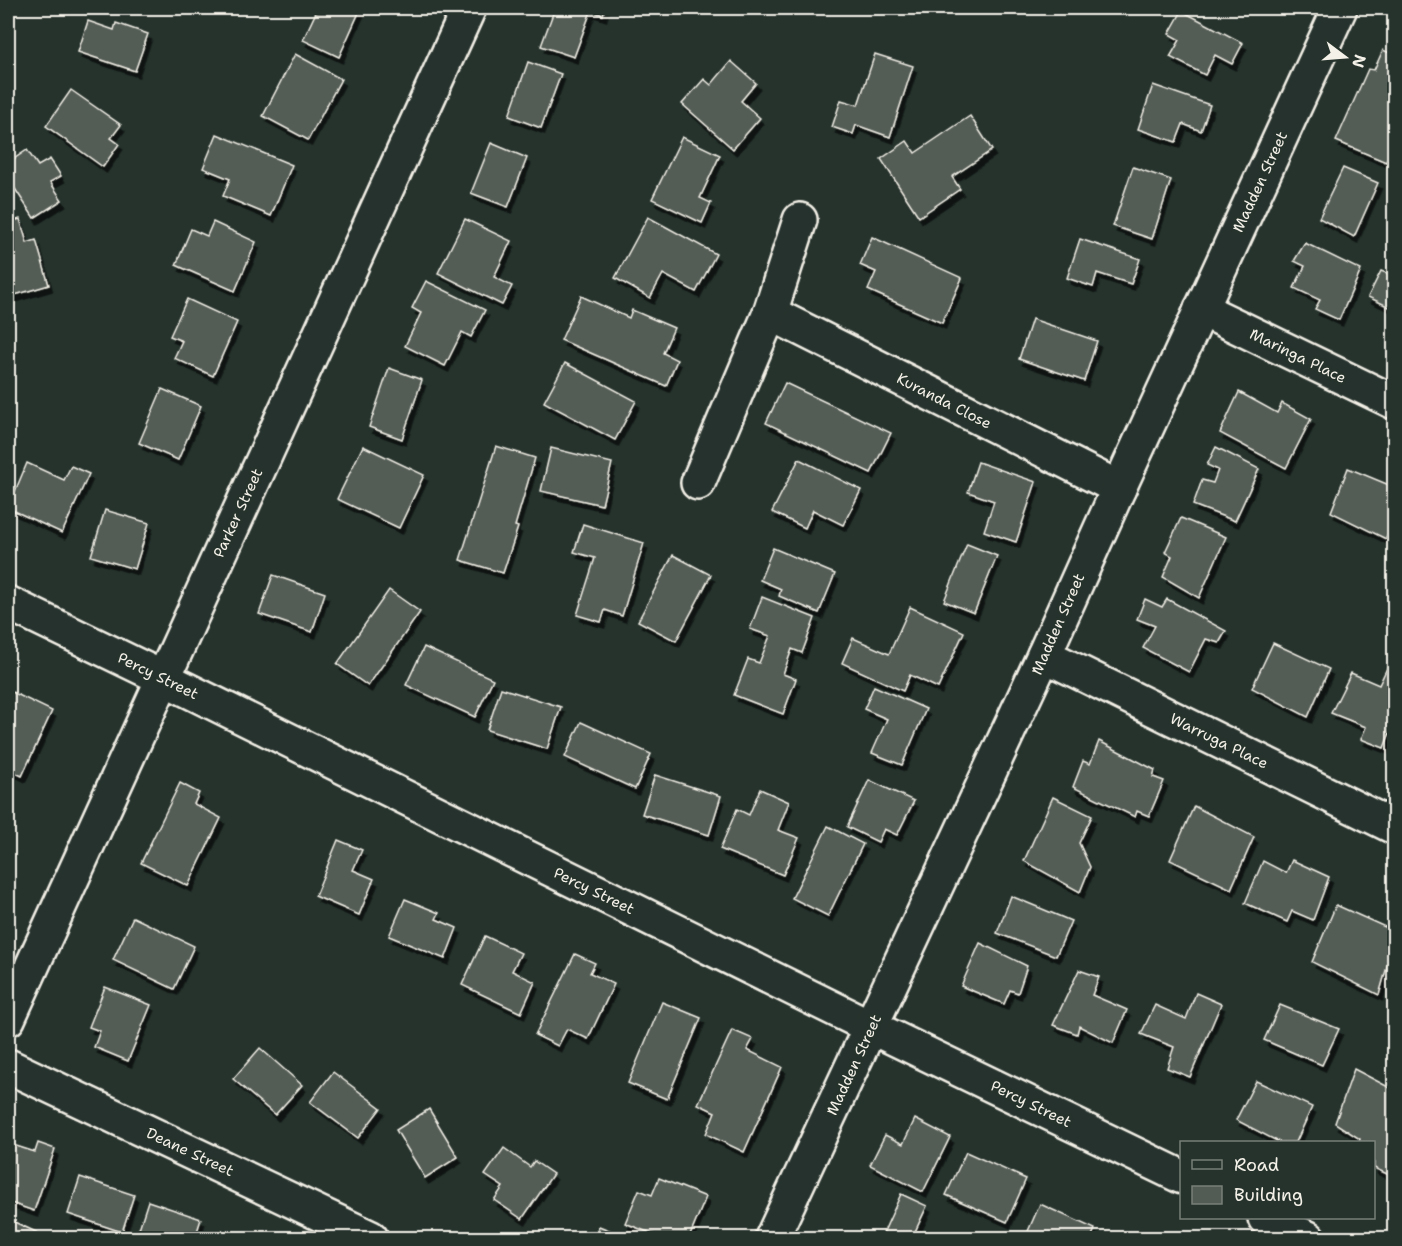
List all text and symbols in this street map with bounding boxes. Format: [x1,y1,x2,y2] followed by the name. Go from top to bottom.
[1315,27,1375,87] north arrow
[1347,52,1371,70] text: N
[1228,128,1292,236] street label: Madden Street
[1246,324,1350,388] street label: Maringa Place
[893,368,995,434] street label: Kuranda Close
[209,465,267,561] street label: Parker Street
[1027,570,1089,678] street label: Madden Street
[114,648,202,704] street label: Percy Street
[1167,709,1271,773] street label: Warruga Place
[550,863,638,919] street label: Percy Street
[822,1011,886,1119] street label: Madden Street
[987,1076,1075,1132] street label: Percy Street
[143,1123,237,1181] street label: Deane Street
[1180,1141,1375,1219] legend
[1234,1153,1279,1177] text: Road
[1234,1183,1303,1207] text: Building

